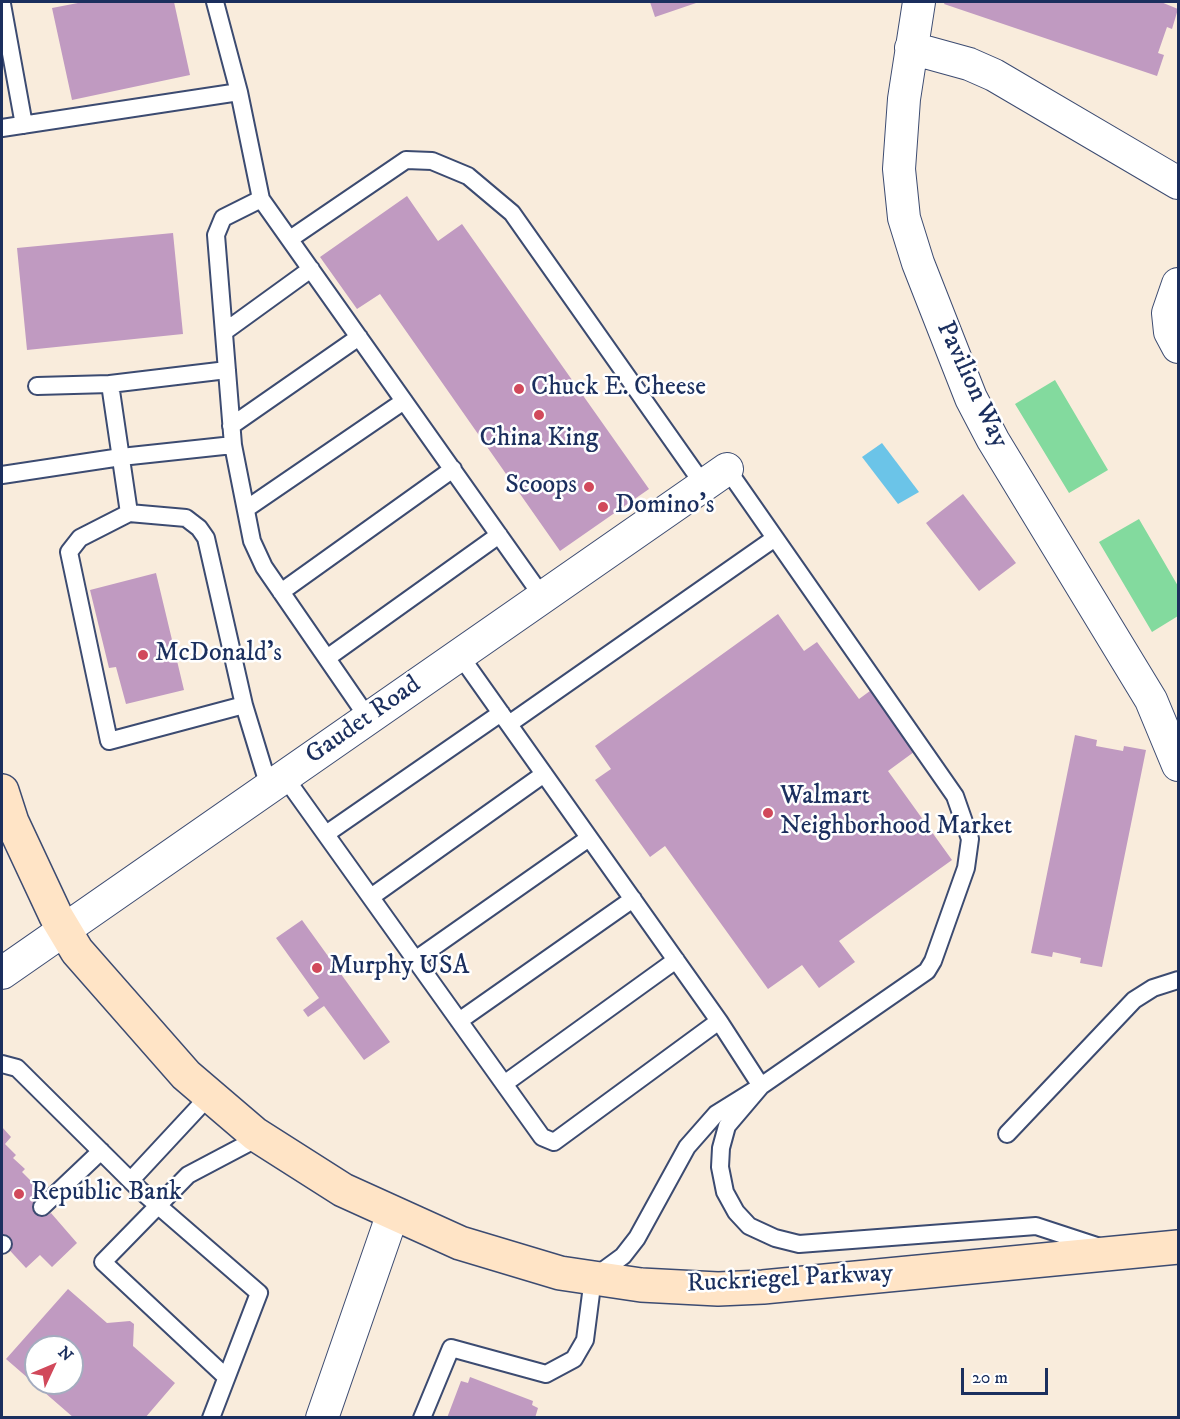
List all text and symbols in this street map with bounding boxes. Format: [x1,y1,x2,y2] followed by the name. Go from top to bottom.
[928,317,1014,453] street label: Pavilion Way
[531,373,706,405] place label: Chuck E. Cheese
[512,382,526,396] marker: Chuck E. Cheese
[532,408,546,422] marker: China King
[479,424,599,456] place label: China King
[505,471,577,503] place label: Scoops
[582,480,596,494] marker: Scoops
[615,491,714,523] place label: Domino's
[596,500,610,514] marker: Domino's
[155,639,282,671] place label: McDonald's
[136,648,150,662] marker: McDonald's
[300,670,428,772] street label: Gaudet Road
[780,782,1012,844] place label: Walmart Neighborhood Market
[761,806,775,820] marker: Walmart Neighborhood Market
[329,952,469,984] place label: Murphy USA
[310,961,324,975] marker: Murphy USA
[31,1178,182,1210] place label: Republic Bank
[12,1187,26,1201] marker: Republic Bank
[686,1259,894,1301] street label: Ruckriegel Parkway
[24,1335,84,1395] north arrow
[54,1342,77,1366] text: N
[964,1356,1051,1394] scale bar
[972,1367,1008,1389] text: 20 m

